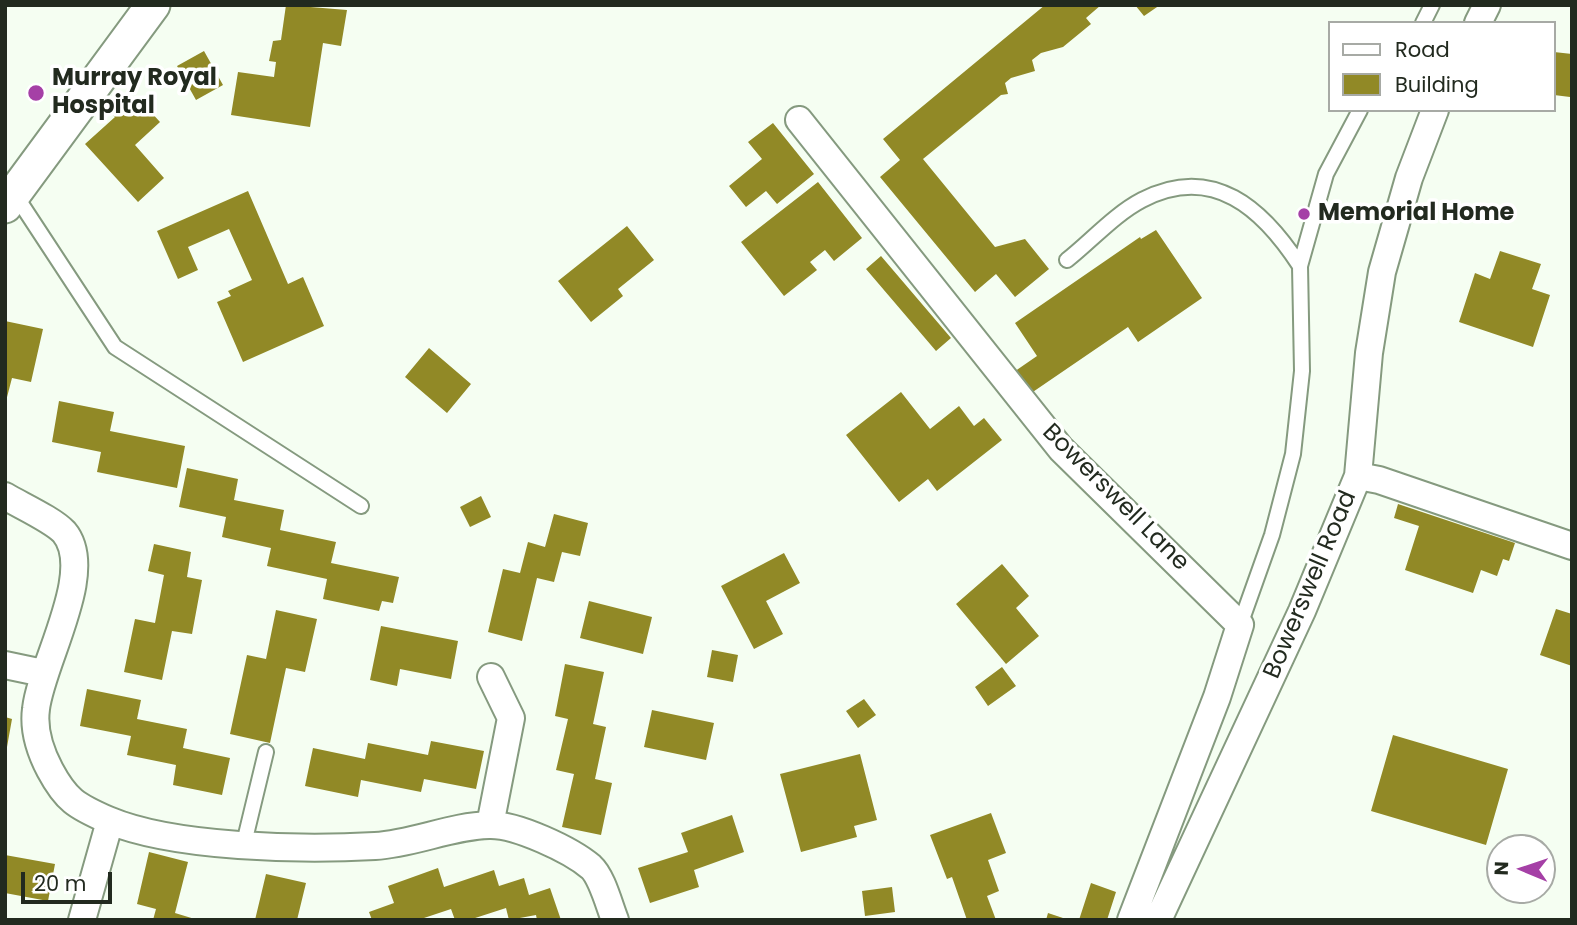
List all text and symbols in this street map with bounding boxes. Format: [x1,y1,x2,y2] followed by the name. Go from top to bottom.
[1328,21,1556,112] legend
[1395,35,1450,64] text: Road
[52,65,217,121] place label: Murray Royal Hospital
[1395,70,1479,99] text: Building
[26,83,46,103] marker: Murray Royal Hospital
[1318,200,1514,228] place label: Memorial Home
[1296,206,1312,222] marker: Memorial Home
[1036,419,1194,577] street label: Bowerswell Lane
[1258,487,1364,683] street label: Bowerswell Road
[1486,834,1556,904] north arrow
[24,858,116,902] scale bar
[1488,861,1515,876] text: N
[34,869,87,898] text: 20 m

